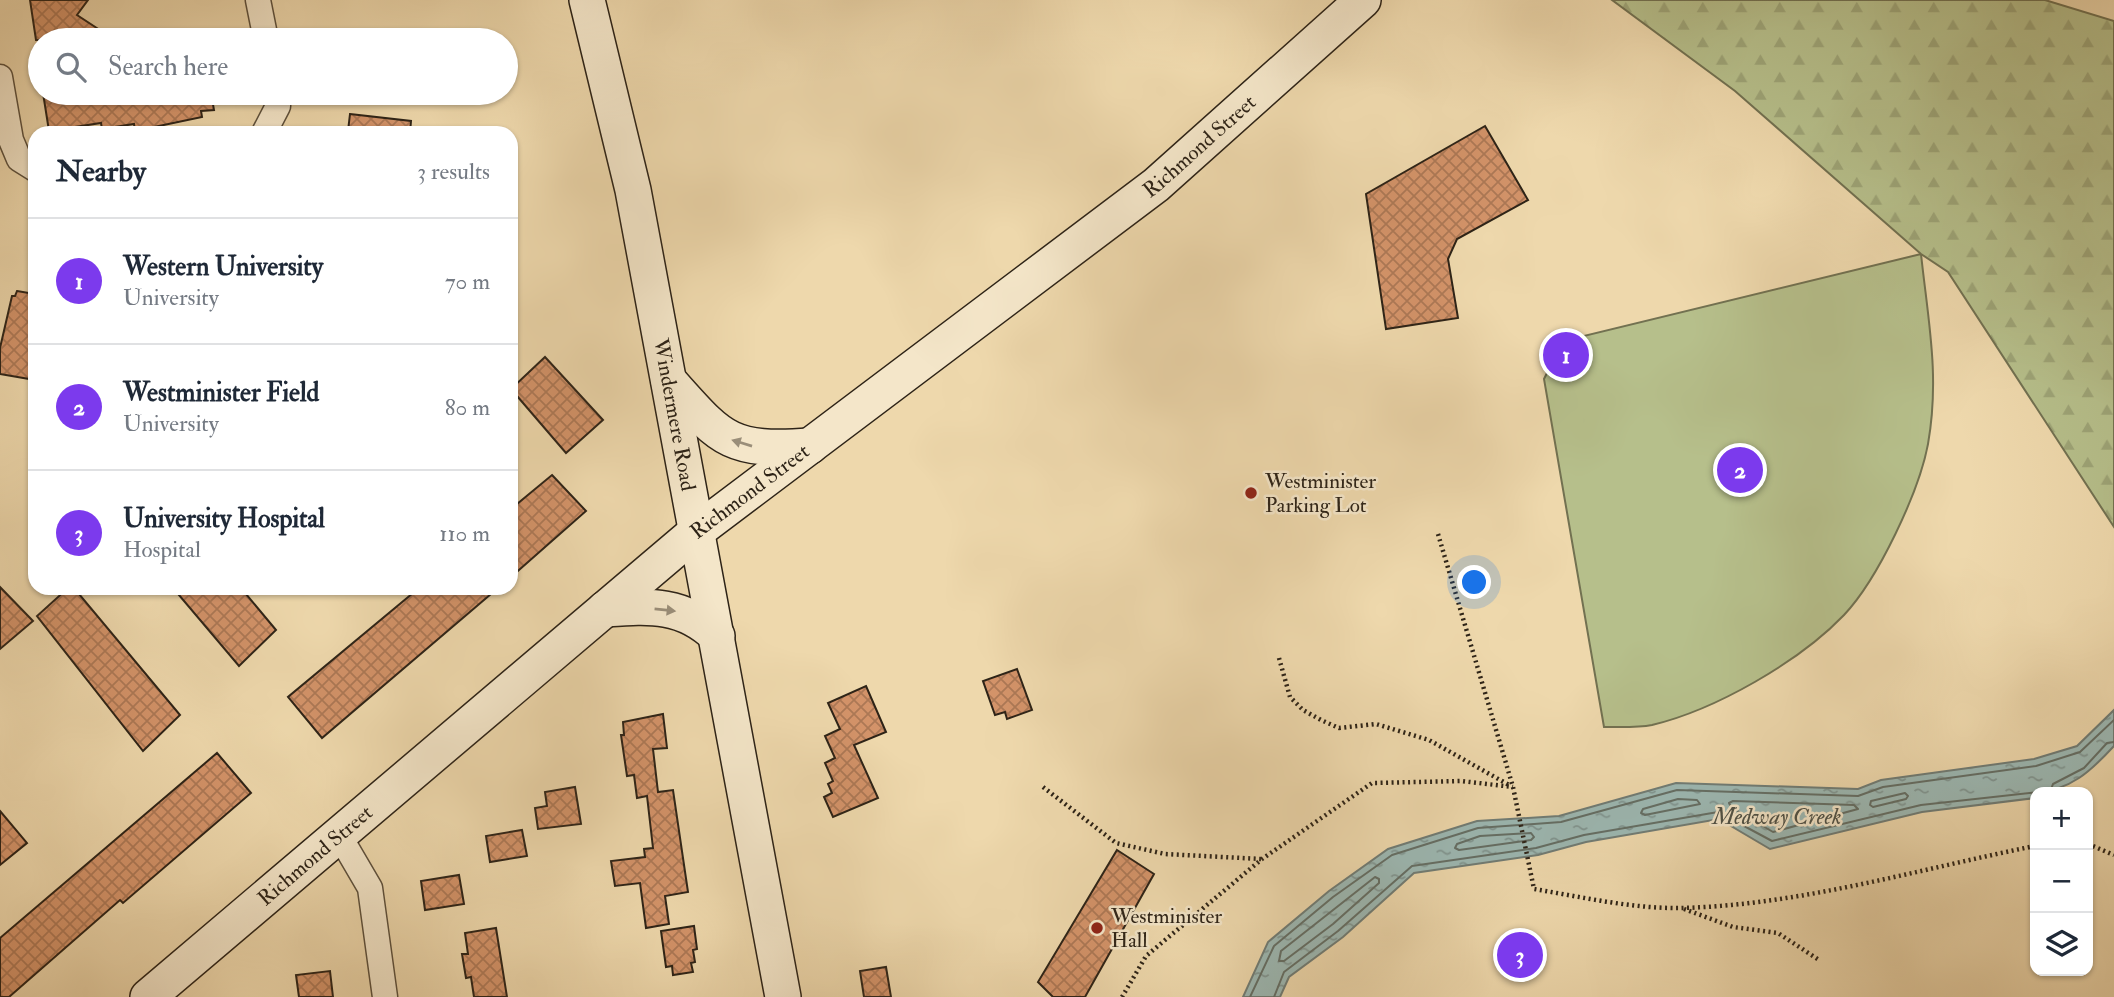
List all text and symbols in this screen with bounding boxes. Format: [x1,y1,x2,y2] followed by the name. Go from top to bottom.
[28,28,518,105] search box
[52,48,90,86] icon: search
[108,51,228,83] text: Search here
[1137,89,1262,204] street label: Richmond Street
[56,153,146,190] text: Nearby
[417,157,490,186] text: 3 results
[123,251,323,283] text: Western University
[75,267,83,296] text: 1
[445,267,490,296] text: 70 m
[123,283,219,312] text: University
[1543,329,1589,381] pin: 1
[647,335,702,494] street label: Windermere Road
[123,377,319,409] text: Westminister Field
[73,393,85,422] text: 2
[445,393,490,422] text: 80 m
[123,409,219,438] text: University
[732,437,753,447] one-way arrow
[685,438,815,545] street label: Richmond Street
[1717,444,1763,496] pin: 2
[1264,468,1376,519] place label: Westminister Parking Lot
[1243,485,1259,501] marker: Westminister Parking Lot
[123,503,325,535] text: University Hospital
[75,519,83,548] text: 3
[439,519,490,548] text: 110 m
[123,535,201,564] text: Hospital
[1457,565,1491,599] your location
[654,604,676,615] one-way arrow
[2030,787,2093,976] map controls
[2030,787,2093,850] button: +
[252,799,378,912] street label: Richmond Street
[1710,802,1842,831] water label: Medway Creek
[2030,850,2093,913] button: −
[1110,903,1222,954] place label: Westminister Hall
[2030,913,2093,976] button: layers
[1089,920,1105,936] marker: Westminister Hall
[1497,929,1543,981] pin: 3

